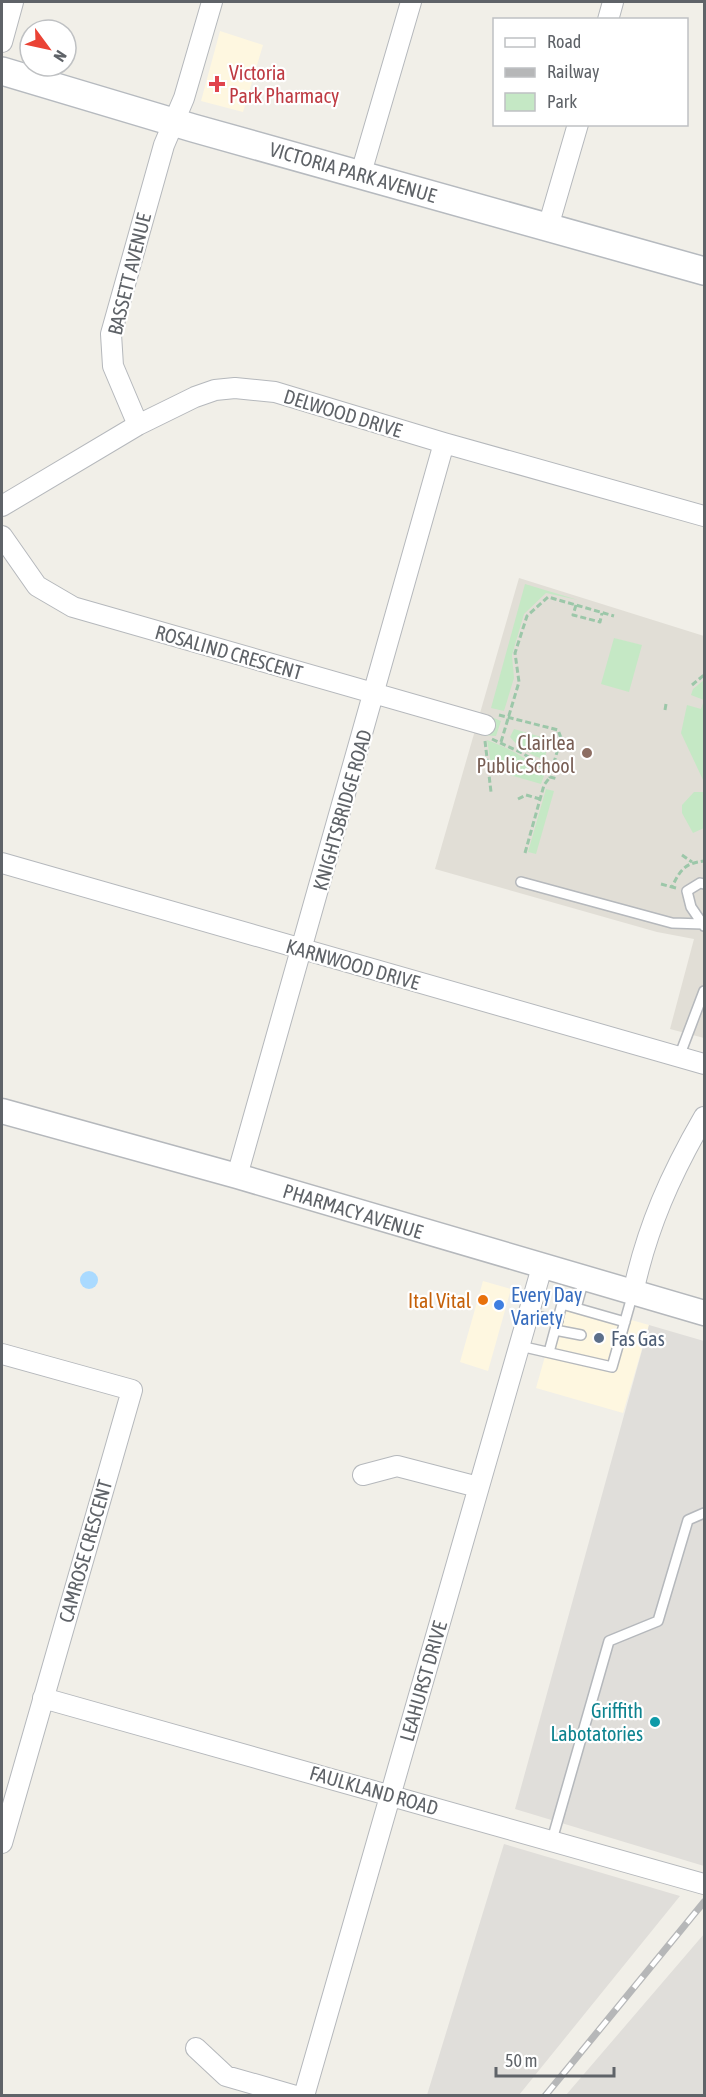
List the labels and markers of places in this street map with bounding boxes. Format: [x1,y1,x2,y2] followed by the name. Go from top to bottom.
[229,61,339,107] place label: Victoria Park Pharmacy
[210,77,224,91] marker: Victoria Park Pharmacy
[476,731,576,777] place label: Clairlea Public School
[580,746,594,760] marker: Clairlea Public School
[511,1283,582,1329] place label: Every Day Variety
[408,1289,472,1312] place label: Ital Vital
[476,1293,490,1307] marker: Ital Vital
[492,1298,506,1312] marker: Every Day Variety
[611,1327,665,1350] place label: Fas Gas
[592,1331,606,1345] marker: Fas Gas
[550,1699,643,1745] place label: Griffith Labotatories
[648,1715,662,1729] marker: Griffith Labotatories

